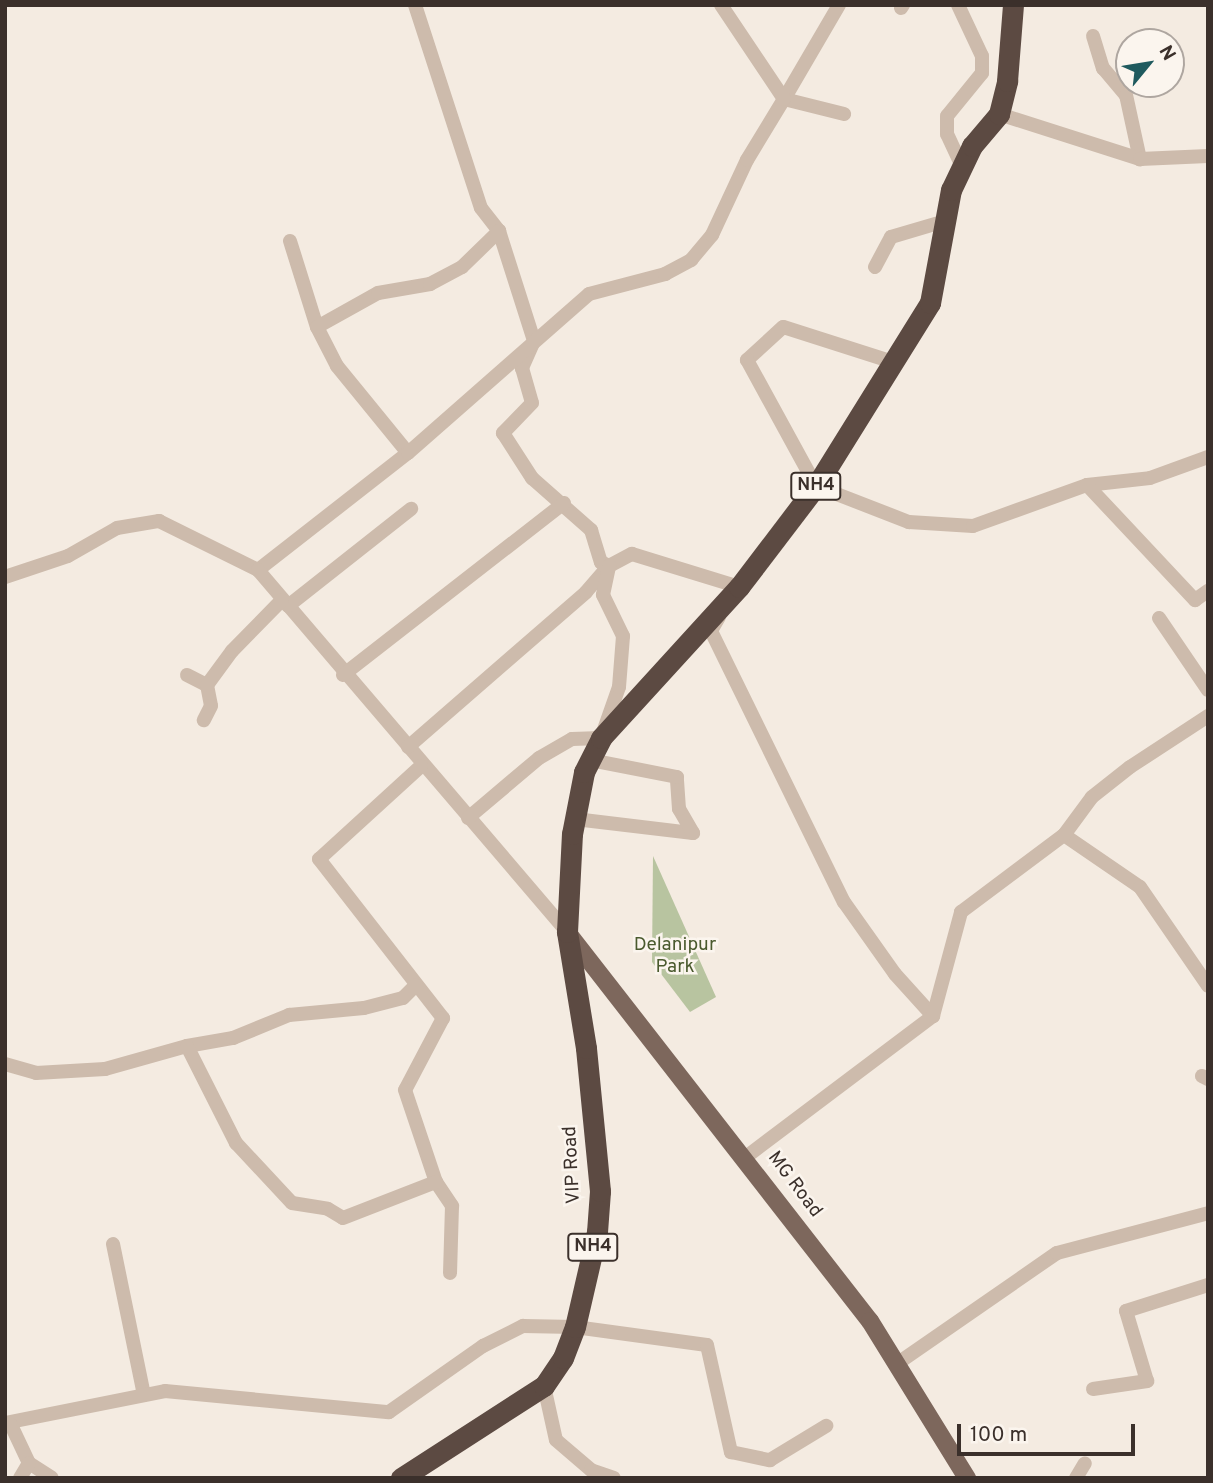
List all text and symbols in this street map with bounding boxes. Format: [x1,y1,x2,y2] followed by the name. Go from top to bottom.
[1115,28,1185,98] north arrow
[1153,42,1180,65] text: N
[790,472,842,500] road number: NH4
[634,935,716,979] park label: Delanipur Park
[560,1125,586,1205] street label: VIP Road
[762,1147,826,1223] street label: MG Road
[567,1232,619,1262] road number: NH4
[961,1410,1140,1454] scale bar
[970,1422,1027,1449] text: 100 m

